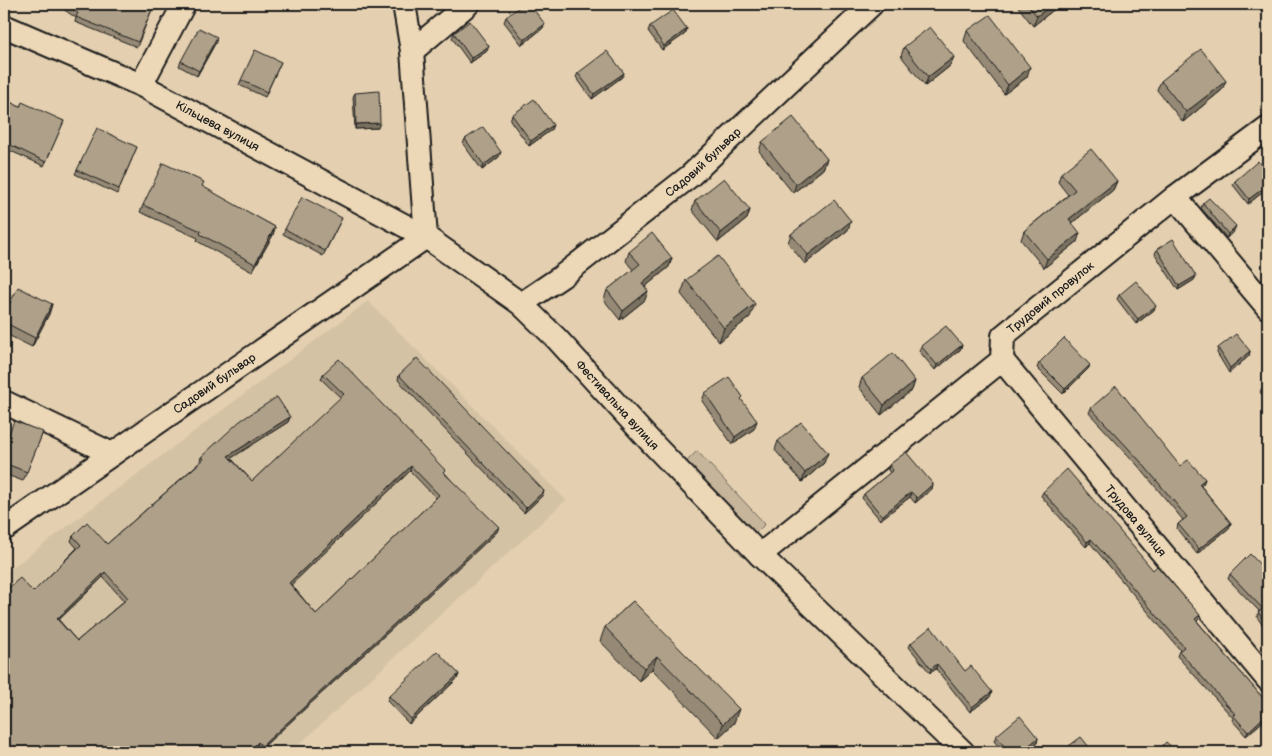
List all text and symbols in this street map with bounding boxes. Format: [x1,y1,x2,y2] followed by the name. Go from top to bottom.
[173,97,262,155] street label: Кільцева вулиця
[662,124,744,200] street label: Садовий бульвар
[1004,258,1098,337] street label: Трудовий провулок
[170,349,259,417] street label: Садовий бульвар
[572,357,662,453] street label: Фестивальна вулиця
[1102,482,1170,560] street label: Трудова вулиця

